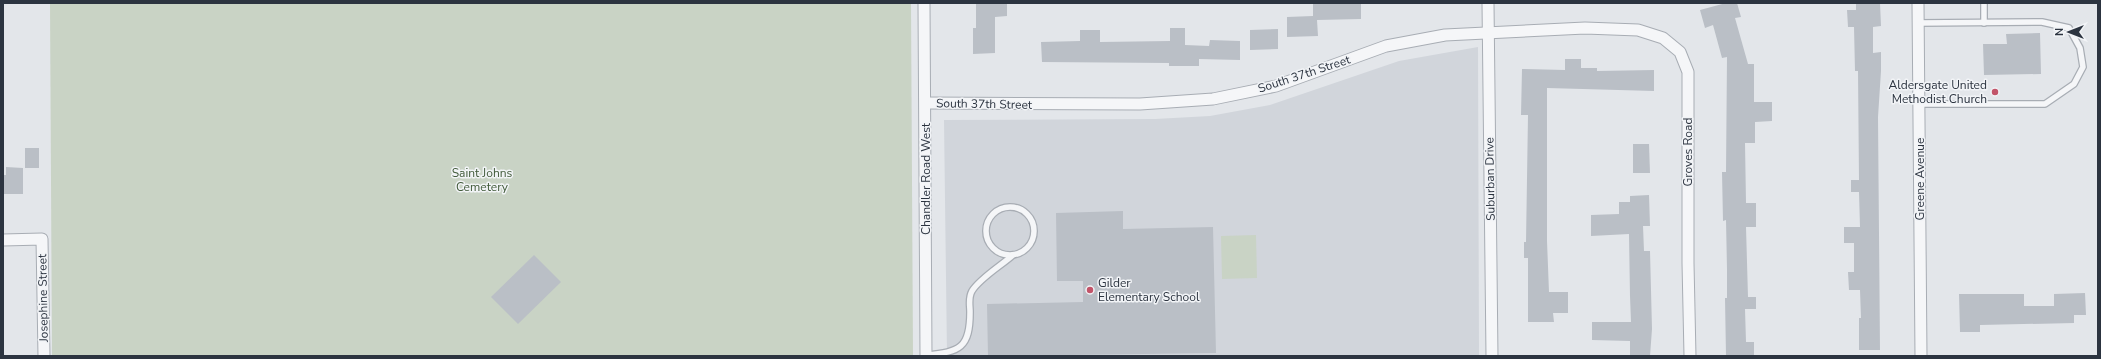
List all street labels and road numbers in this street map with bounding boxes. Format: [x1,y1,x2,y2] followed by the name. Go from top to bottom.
[1256,51,1353,96] street label: South 37th Street
[936,95,1033,113] street label: South 37th Street
[1680,118,1696,186] street label: Groves Road
[918,122,934,235] street label: Chandler Road West
[1481,137,1499,221] street label: Suburban Drive
[1912,138,1928,220] street label: Greene Avenue
[34,253,52,343] street label: Josephine Street

